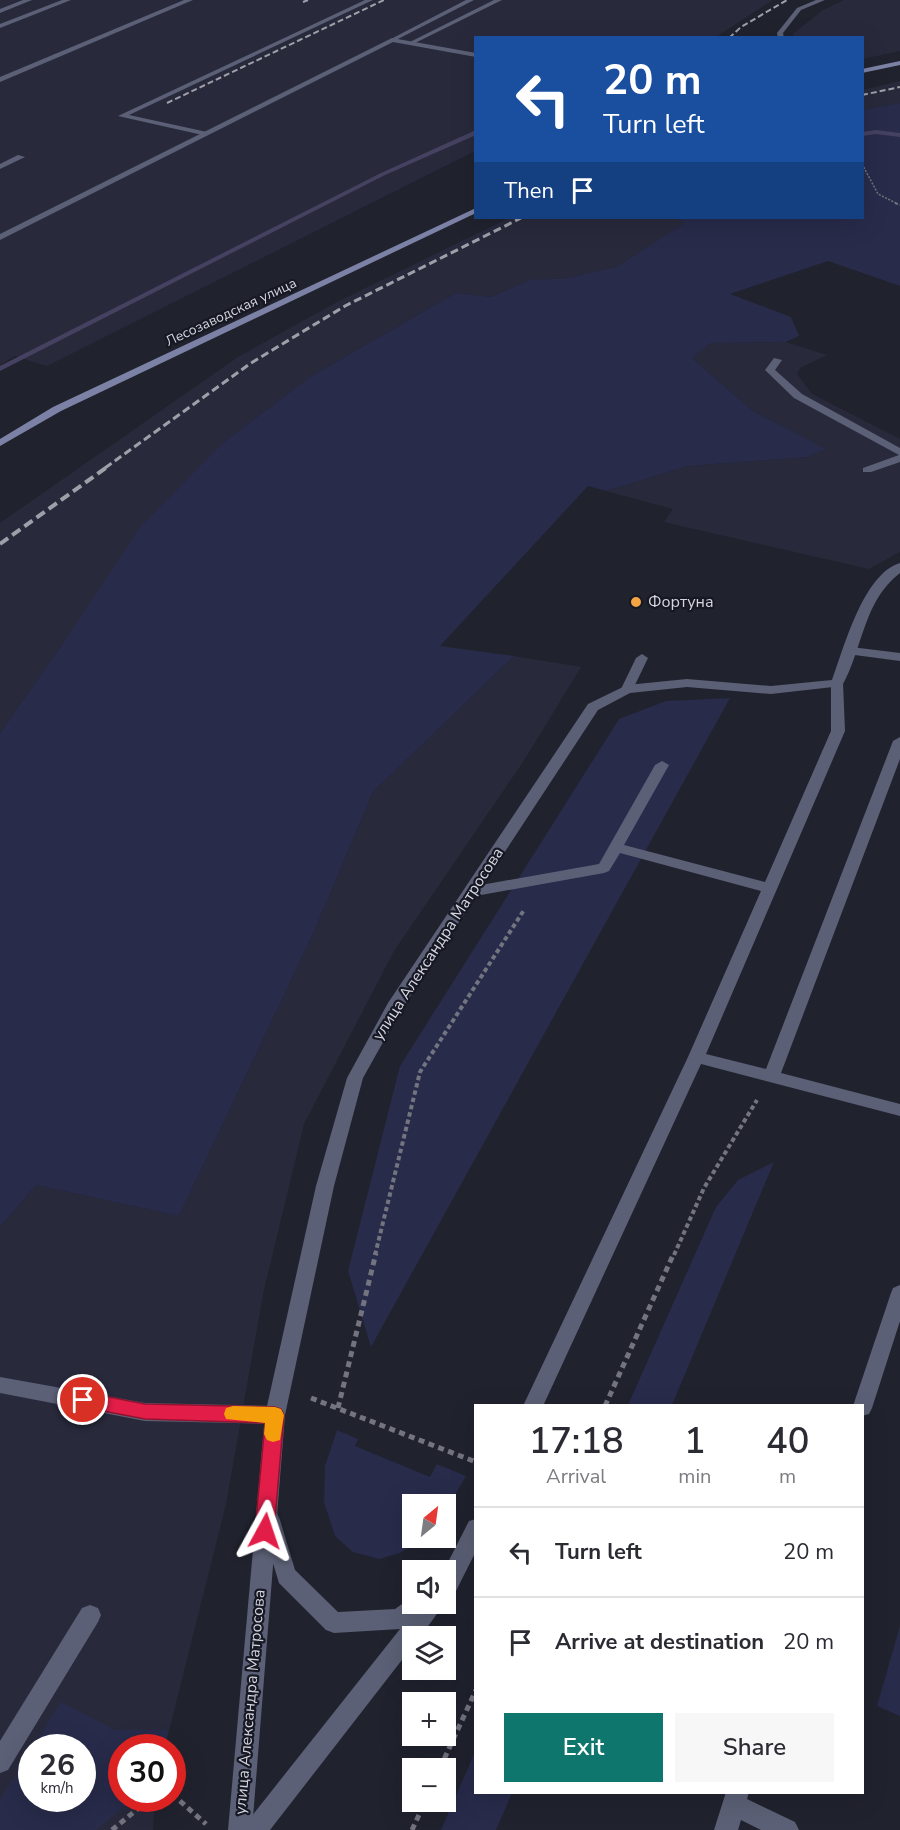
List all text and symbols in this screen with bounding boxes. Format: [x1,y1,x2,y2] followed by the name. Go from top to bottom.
[603,52,702,109] text: 20 m
[504,60,582,138] icon: left
[603,106,704,143] text: Turn left
[566,174,599,207] icon: arrive
[504,176,554,206] text: Then
[162,273,300,351] street label: Лесозаводская улица
[648,591,714,613] place label: Фортуна
[629,595,643,609] marker: Фортуна
[367,843,509,1045] street label: улица Александра Матросова
[57,1374,108,1425] pin
[66,1383,99,1416] icon: arrive
[529,1417,624,1466] text: 17:18
[684,1417,706,1466] text: 1
[766,1417,809,1466] text: 40
[546,1463,606,1490] text: Arrival
[678,1463,711,1490] text: min
[779,1463,796,1490] text: m
[402,1494,456,1548] north arrow
[402,1494,456,1812] map controls
[233,1499,297,1563] position arrow
[504,1536,537,1569] icon: left
[555,1537,642,1567] text: Turn left
[783,1537,834,1567] text: 20 m
[402,1560,456,1614] button: sound
[229,1589,271,1815] street label: улица Александра Матросова
[402,1626,456,1680] button: layers
[504,1626,537,1659] icon: arrive
[555,1627,764,1657] text: Arrive at destination
[783,1627,834,1657] text: 20 m
[402,1692,456,1746] button: +
[504,1713,663,1782] button: Exit
[675,1713,834,1782] button: Share
[108,1734,186,1812] speed limit sign: 30
[39,1745,75,1786] text: 26
[402,1758,456,1812] button: −
[40,1778,74,1798] text: km/h

